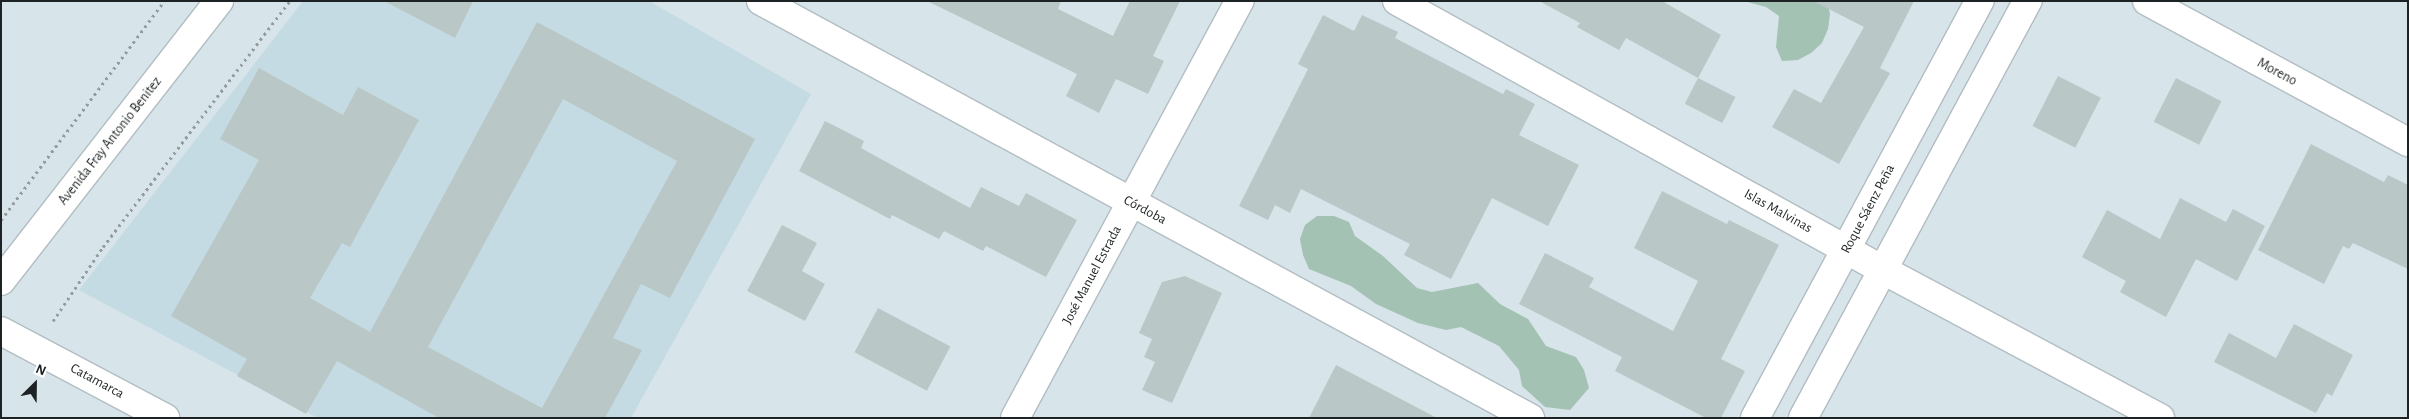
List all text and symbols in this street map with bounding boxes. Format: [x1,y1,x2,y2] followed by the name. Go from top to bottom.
[2254,55,2300,89] street label: Moreno
[55,74,165,208] street label: Avenida Fray Antonio Benitez
[1837,162,1899,256] street label: Roque Sáenz Peña
[1741,185,1815,237] street label: Islas Malvinas
[1121,192,1169,228] street label: Córdoba
[1059,223,1125,327] street label: José Manuel Estrada
[10,359,60,409] north arrow
[67,360,127,402] street label: Catamarca
[34,362,48,379] text: N

